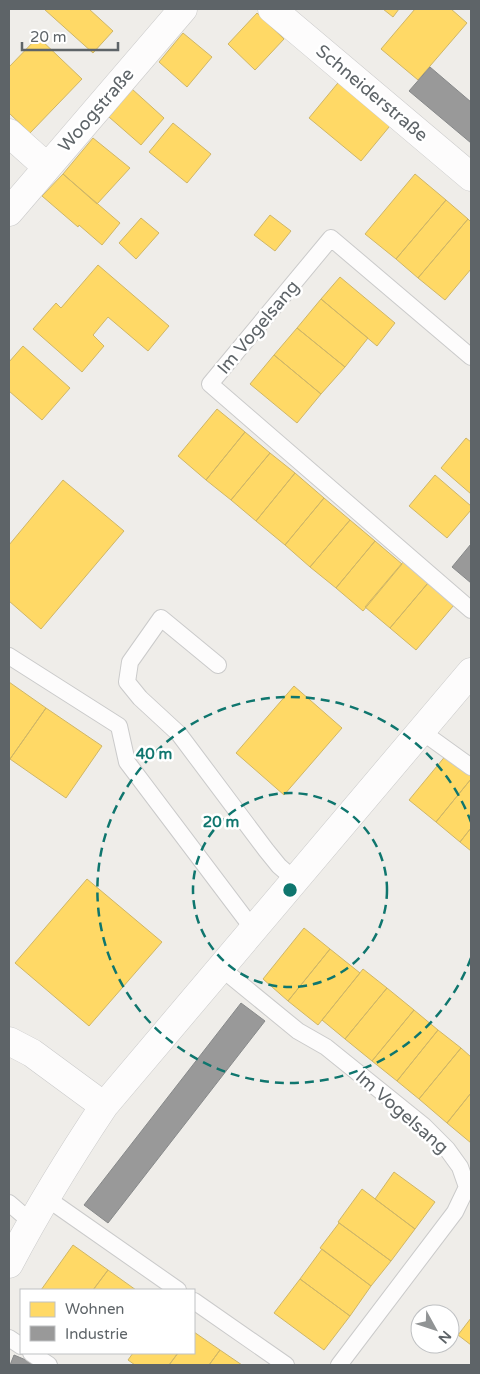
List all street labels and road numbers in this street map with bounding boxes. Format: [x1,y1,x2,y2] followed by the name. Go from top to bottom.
[312,40,432,146] street label: Schneiderstraße
[54,63,138,157] street label: Woogstraße
[212,276,304,378] street label: Im Vogelsang
[351,1066,453,1158] street label: Im Vogelsang

